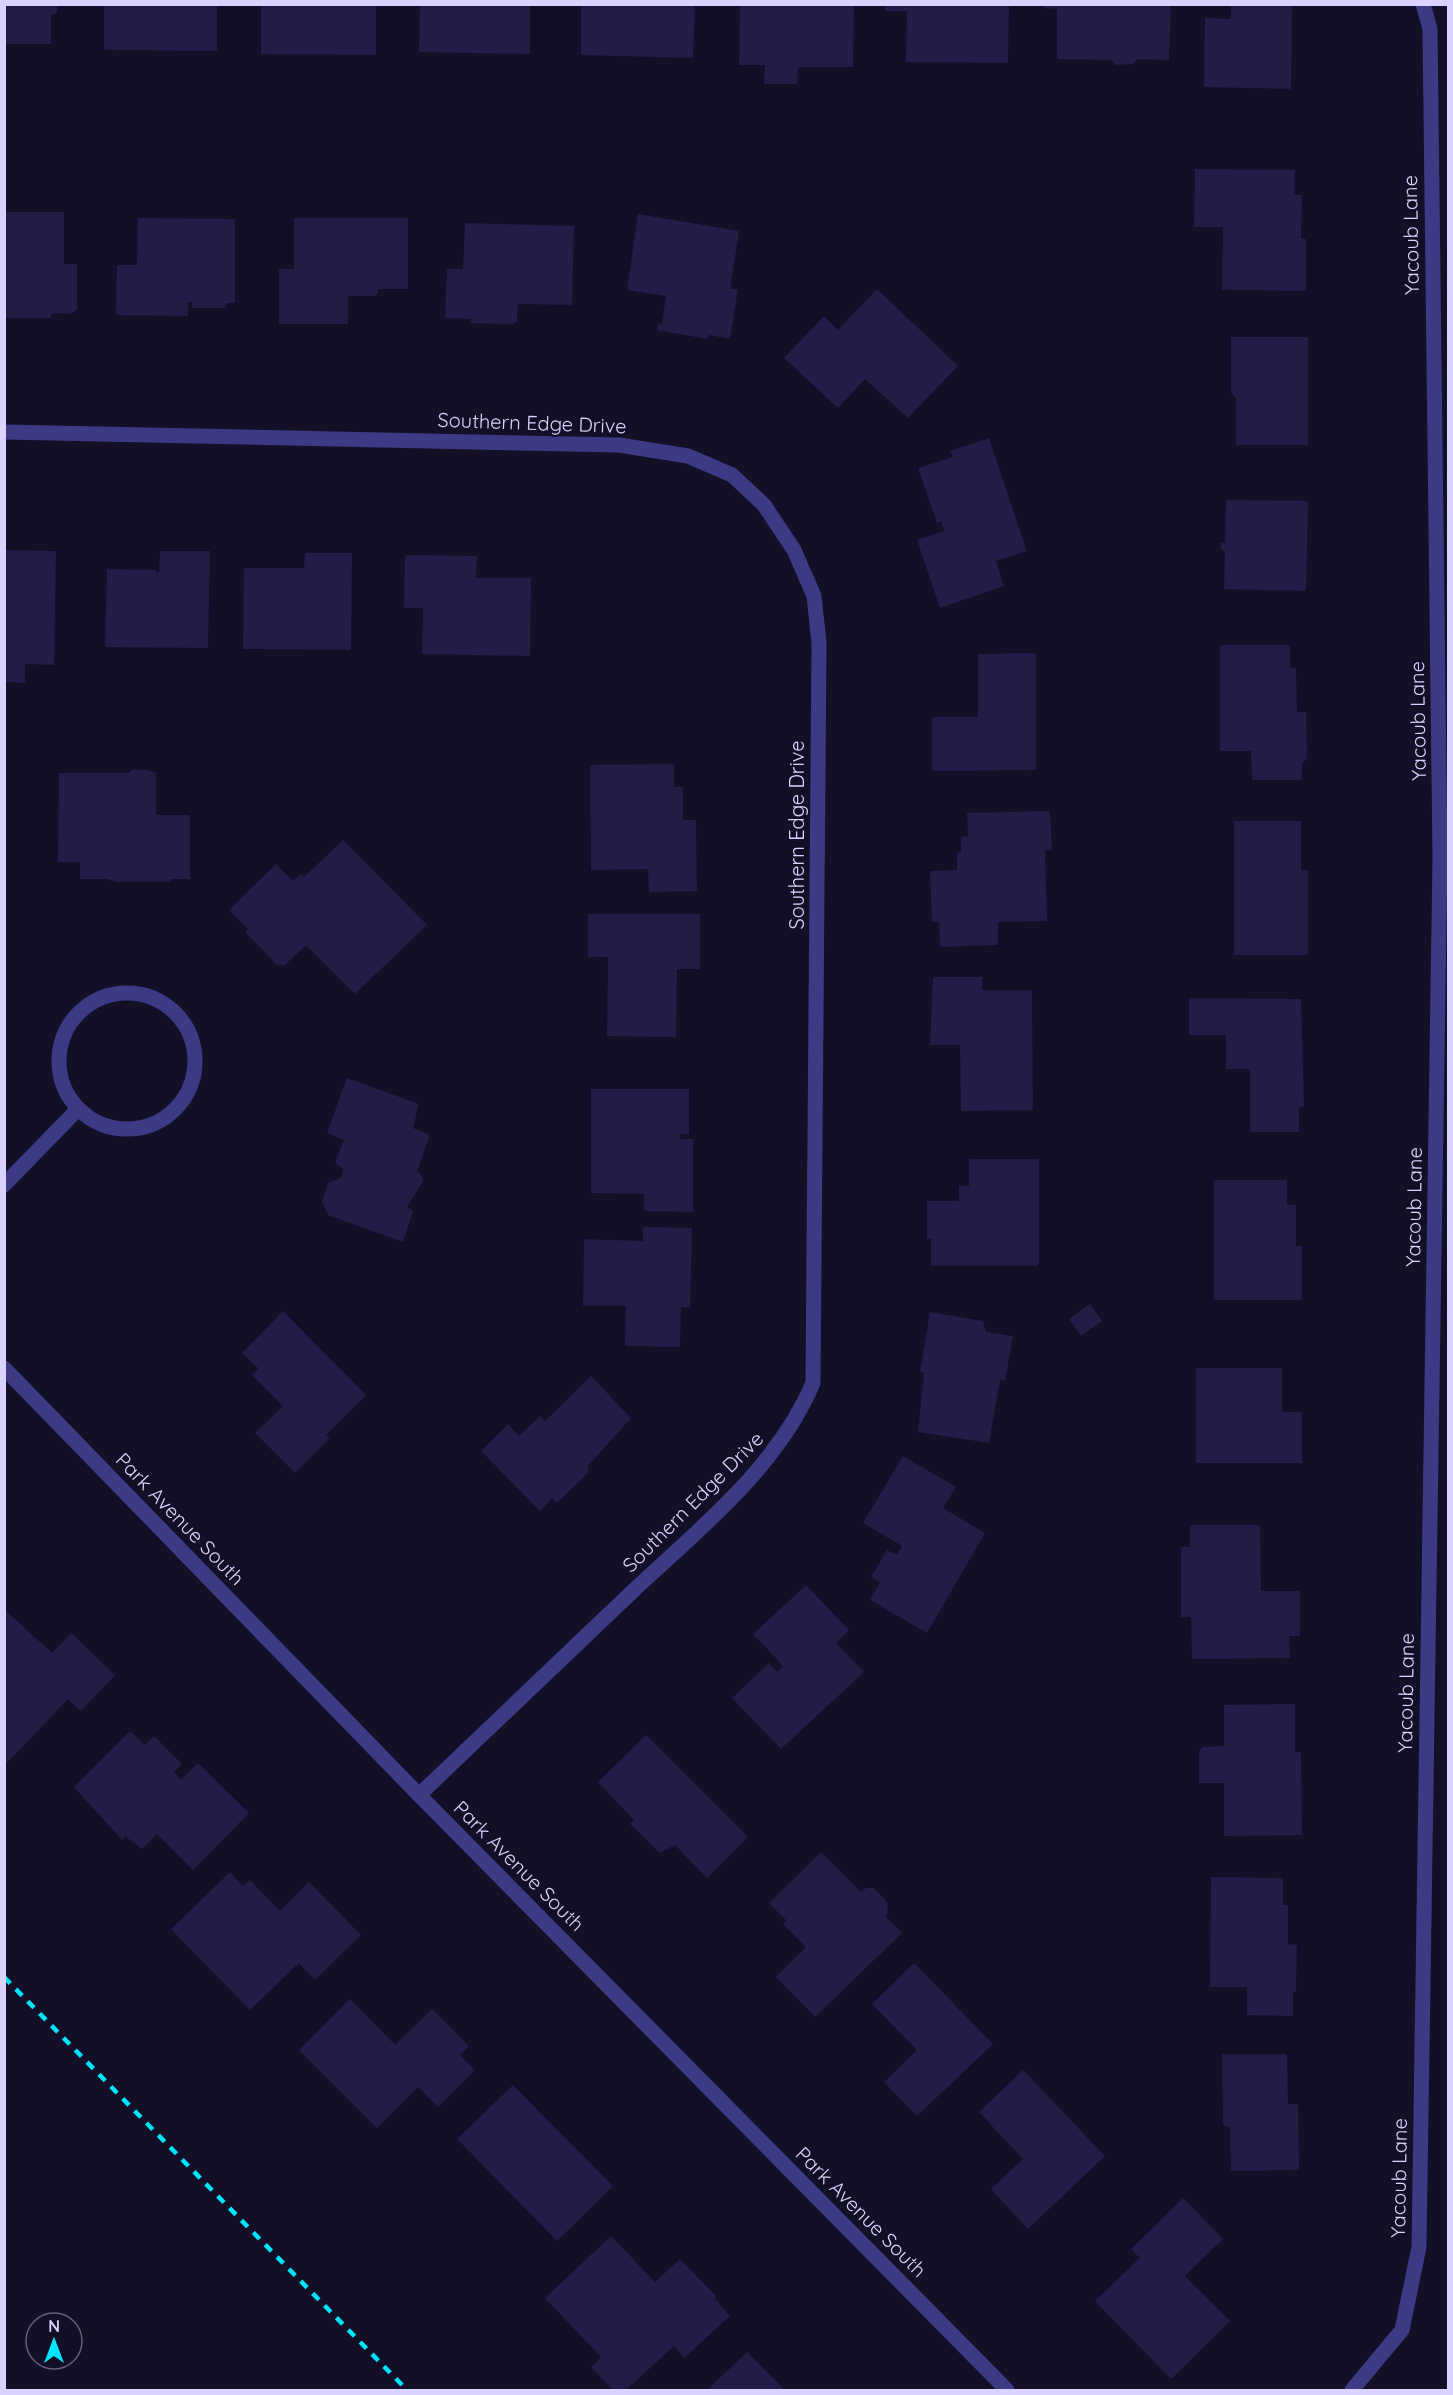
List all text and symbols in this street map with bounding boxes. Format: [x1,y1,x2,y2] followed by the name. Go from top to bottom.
[1397,175,1424,295] street label: Yacoub Lane
[437,407,627,438] street label: Southern Edge Drive
[1404,661,1431,781] street label: Yacoub Lane
[784,740,809,930] street label: Southern Edge Drive
[1400,1147,1427,1267] street label: Yacoub Lane
[617,1426,768,1577] street label: Southern Edge Drive
[111,1447,250,1590] street label: Park Avenue South
[1392,1633,1419,1753] street label: Yacoub Lane
[449,1795,590,1936] street label: Park Avenue South
[1385,2118,1412,2238] street label: Yacoub Lane
[791,2141,932,2282] street label: Park Avenue South
[24,2311,84,2371] north arrow
[48,2316,60,2336] text: N

